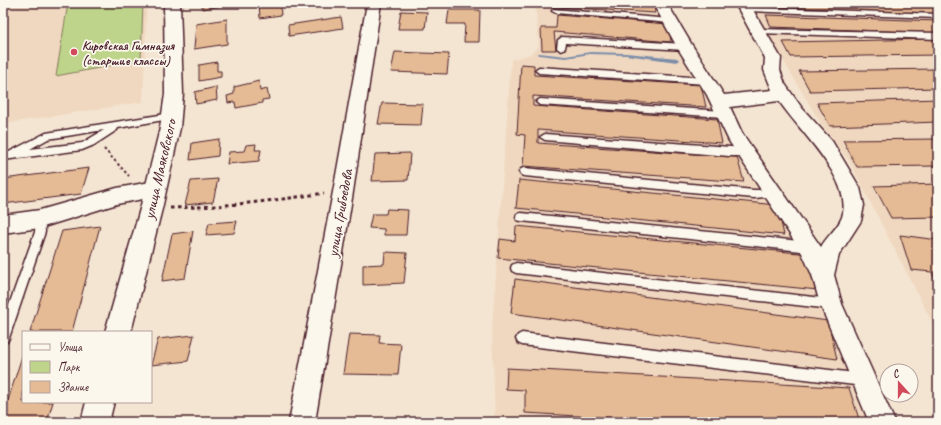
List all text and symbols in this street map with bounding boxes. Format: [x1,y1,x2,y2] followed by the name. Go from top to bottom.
[82,38,175,69] place label: Кировская Гимназия (старшие классы)
[69,47,79,57] marker: Кировская Гимназия (старшие классы)
[139,115,182,222] street label: улица Маяковского
[322,166,358,259] street label: улица Грибоедова
[22,331,152,403] legend
[58,339,83,355] text: Улица
[58,359,81,375] text: Парк
[879,363,919,403] north arrow
[890,366,902,381] text: С
[58,379,89,395] text: Здание

